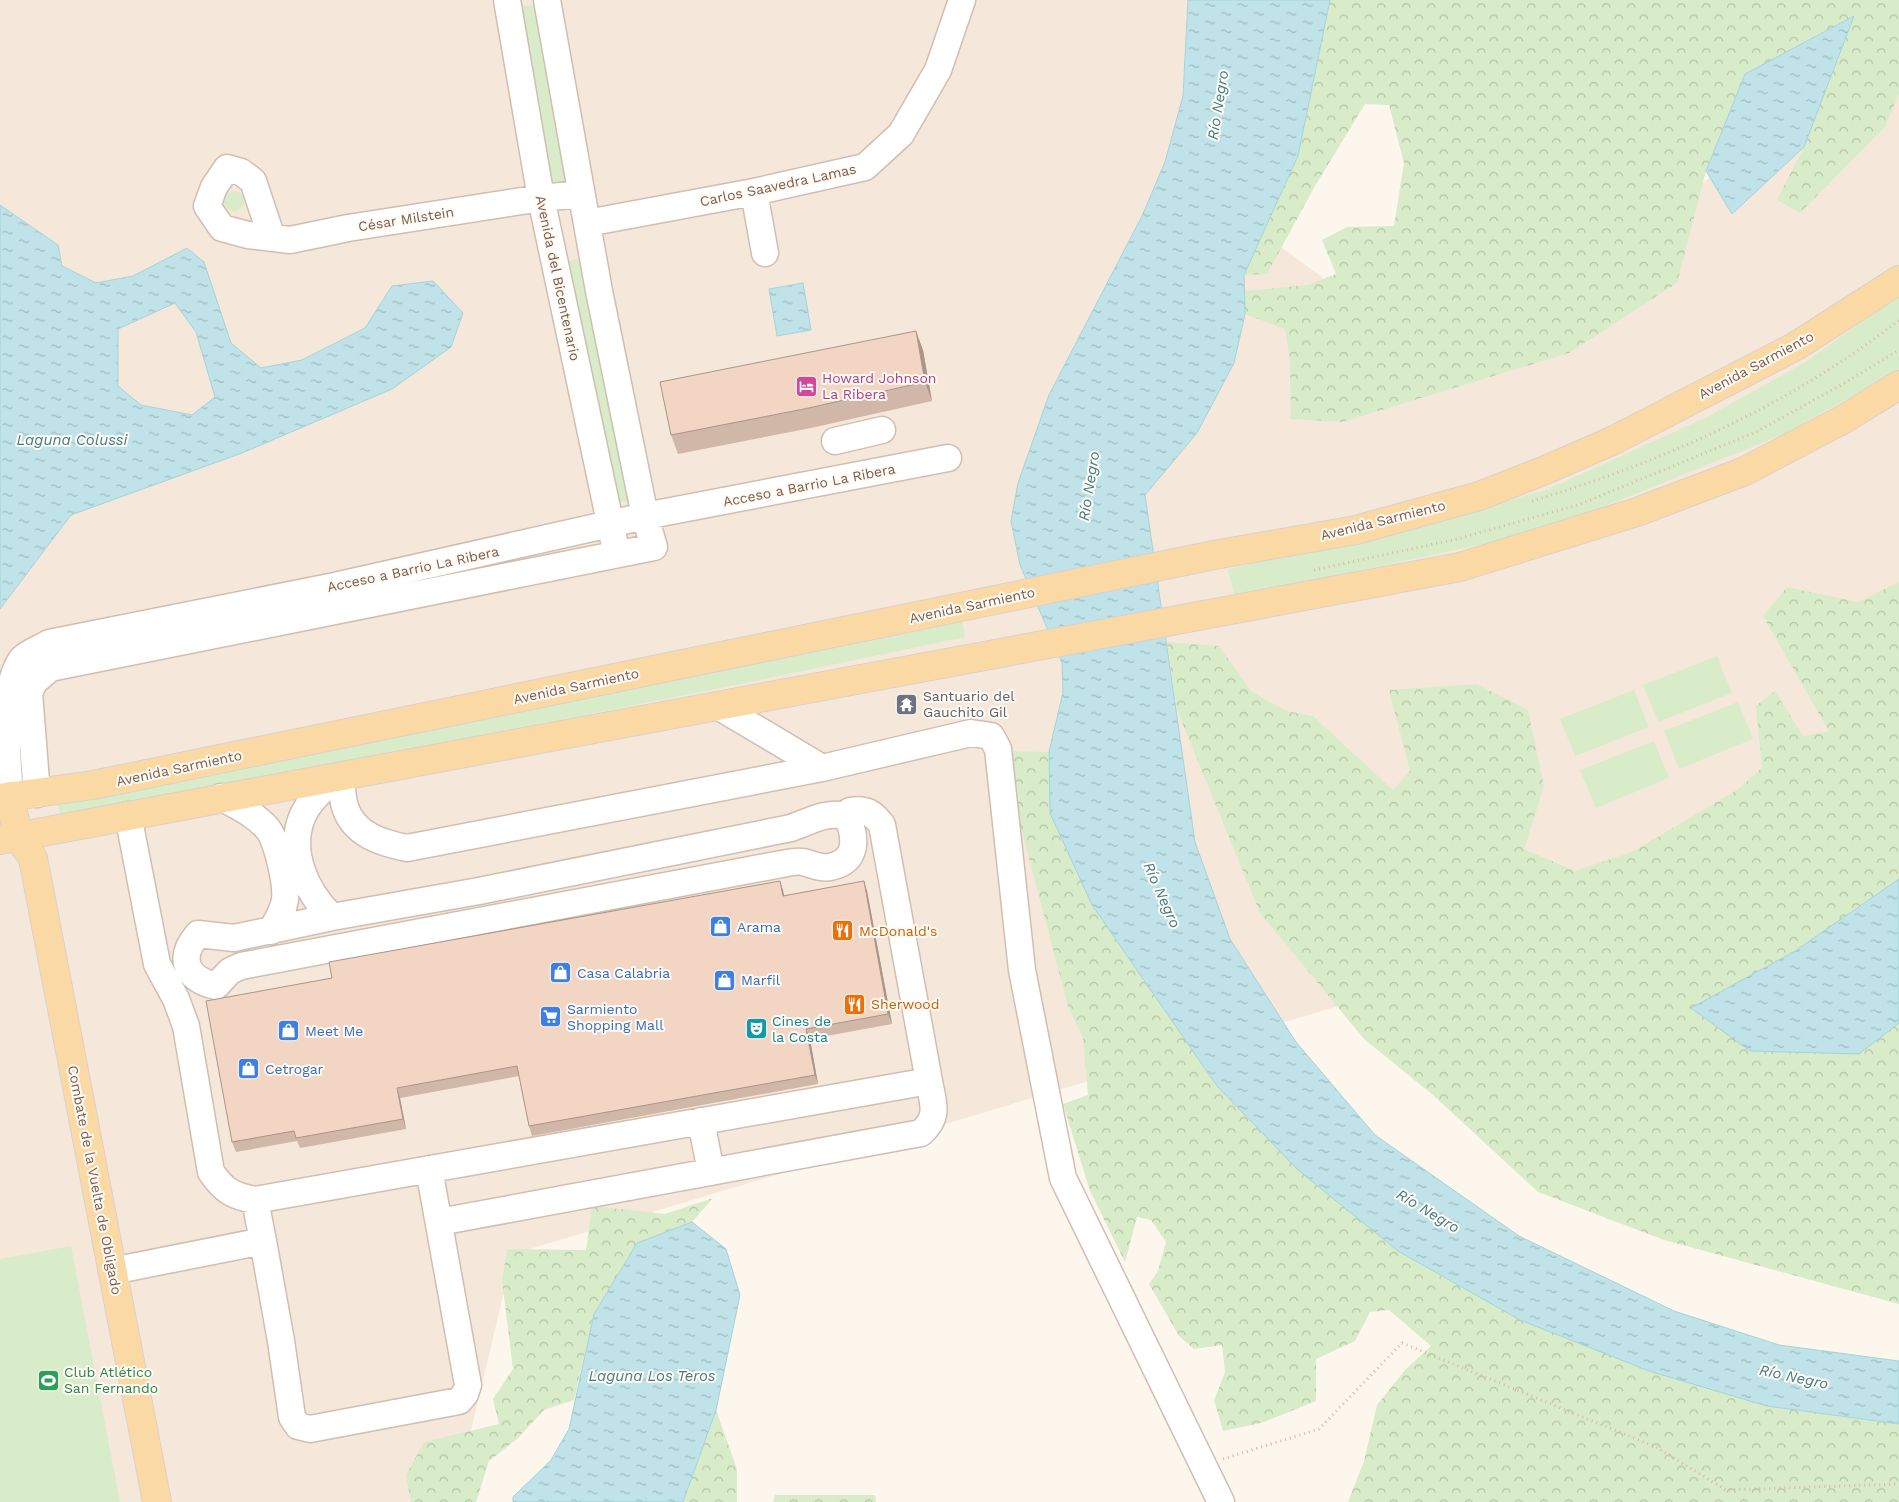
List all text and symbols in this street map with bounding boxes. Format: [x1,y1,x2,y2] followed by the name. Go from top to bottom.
[1204,69,1232,141] water label: Río Negro
[698,161,858,209] street label: Carlos Saavedra Lamas
[533,194,583,362] street label: Avenida del Bicentenario
[357,204,455,234] street label: César Milstein
[1696,328,1816,402] street label: Avenida Sarmiento
[822,370,937,402] place label: Howard Johnson La Ribera
[794,374,818,398] hotel icon: Howard Johnson La Ribera
[17,431,129,449] water label: Laguna Colussi
[1075,450,1103,522] water label: Río Negro
[721,460,897,510] street label: Acceso a Barrio La Ribera
[1319,497,1447,543] street label: Avenida Sarmiento
[326,543,500,595] street label: Acceso a Barrio La Ribera
[908,584,1036,626] street label: Avenida Sarmiento
[512,665,640,707] street label: Avenida Sarmiento
[923,688,1015,720] place label: Santuario del Gauchito Gil
[895,692,919,716] temple icon: Santuario del Gauchito Gil
[115,747,243,789] street label: Avenida Sarmiento
[1139,859,1185,931] water label: Río Negro
[709,915,733,939] shop icon: Arama
[737,919,781,935] place label: Arama
[831,919,855,943] restaurant icon: McDonald's
[859,923,937,939] place label: McDonald's
[549,961,573,985] shop icon: Casa Calabria
[577,965,670,981] place label: Casa Calabria
[713,968,737,992] shop icon: Marfil
[741,972,781,988] place label: Marfil
[843,992,867,1016] restaurant icon: Sherwood
[871,996,940,1012] place label: Sherwood
[567,1001,664,1033] place label: Sarmiento Shopping Mall
[539,1005,563,1029] supermarket icon: Sarmiento Shopping Mall
[772,1013,831,1045] place label: Cines de la Costa
[744,1017,768,1041] theatre icon: Cines de la Costa
[277,1019,301,1043] shop icon: Meet Me
[305,1023,363,1039] place label: Meet Me
[237,1057,261,1081] shop icon: Cetrogar
[265,1061,324,1077] place label: Cetrogar
[65,1064,125,1296] street label: Combate de la Vuelta de Obligado
[1393,1185,1463,1237] water label: Río Negro
[1758,1361,1830,1393] water label: Río Negro
[64,1364,158,1396] place label: Club Atlético San Fernando
[588,1367,716,1385] water label: Laguna Los Teros
[36,1368,60,1392] sports icon: Club Atlético San Fernando

